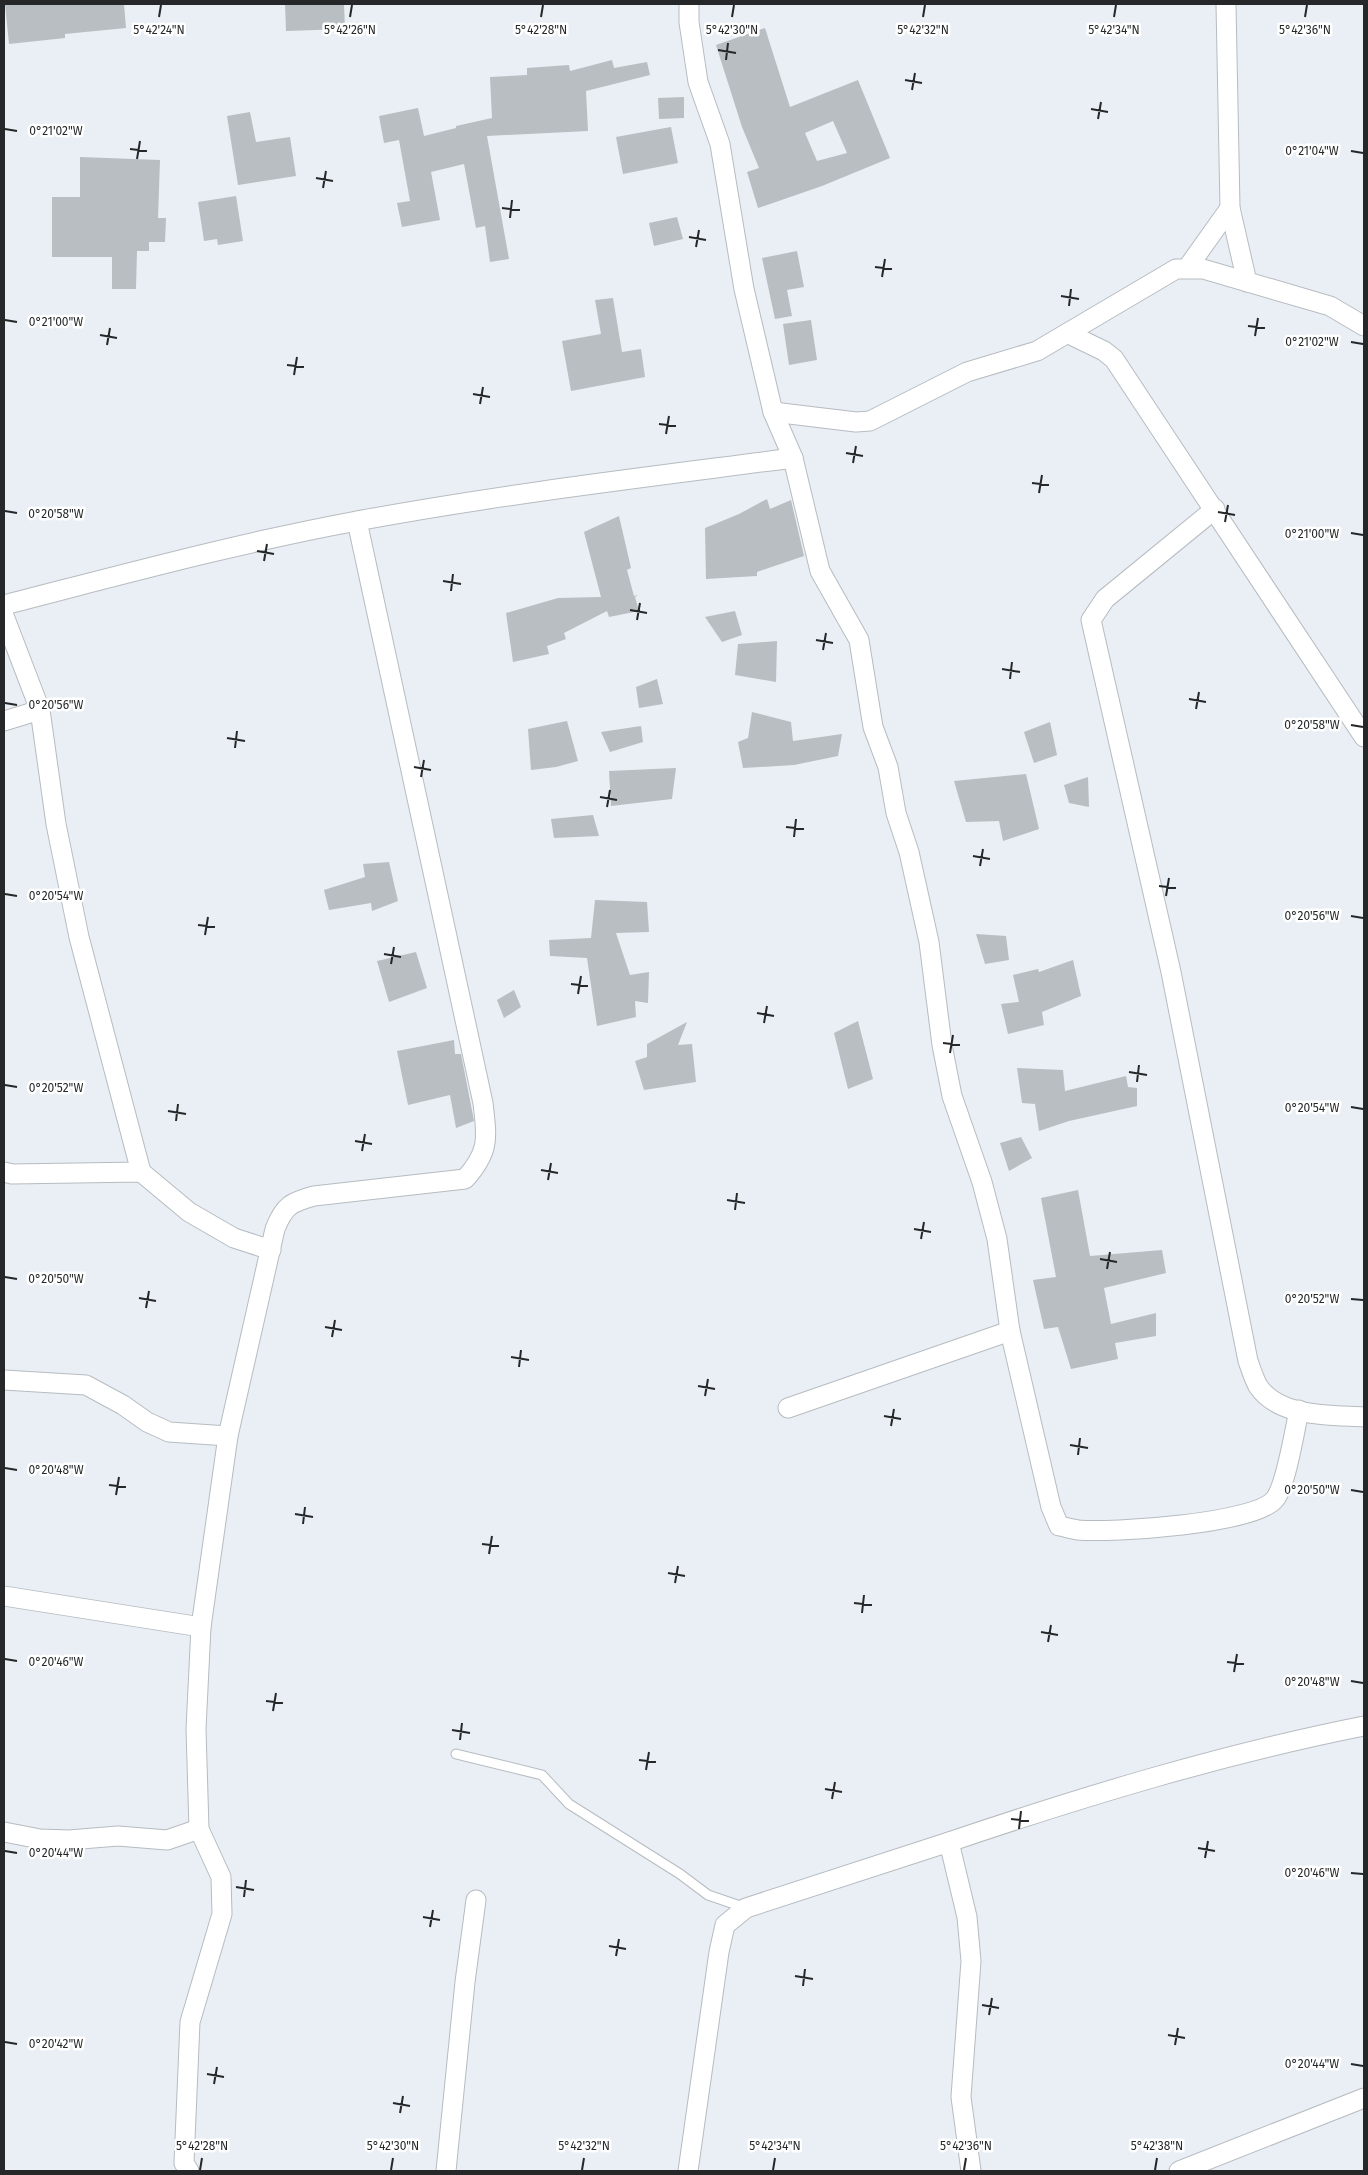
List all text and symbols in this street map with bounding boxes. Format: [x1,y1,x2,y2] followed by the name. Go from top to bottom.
[133,23,185,37] text: 5°42'24"N
[324,23,376,37] text: 5°42'26"N
[515,23,567,37] text: 5°42'28"N
[706,23,758,37] text: 5°42'30"N
[897,23,949,37] text: 5°42'32"N
[1088,23,1140,37] text: 5°42'34"N
[1279,23,1331,37] text: 5°42'36"N
[29,124,83,138] text: 0°21'02"W
[1285,144,1339,158] text: 0°21'04"W
[29,315,83,329] text: 0°21'00"W
[1285,335,1339,349] text: 0°21'02"W
[28,507,84,521] text: 0°20'58"W
[1285,527,1339,541] text: 0°21'00"W
[29,698,84,712] text: 0°20'56"W
[1284,718,1340,732] text: 0°20'58"W
[29,889,83,903] text: 0°20'54"W
[1285,909,1340,923] text: 0°20'56"W
[29,1081,83,1095] text: 0°20'52"W
[1285,1101,1339,1115] text: 0°20'54"W
[28,1272,84,1286] text: 0°20'50"W
[1285,1292,1339,1306] text: 0°20'52"W
[28,1463,84,1477] text: 0°20'48"W
[1284,1483,1340,1497] text: 0°20'50"W
[29,1655,84,1669] text: 0°20'46"W
[1284,1675,1340,1689] text: 0°20'48"W
[29,1846,83,1860] text: 0°20'44"W
[1285,1866,1340,1880] text: 0°20'46"W
[29,2037,83,2051] text: 0°20'42"W
[1285,2057,1339,2071] text: 0°20'44"W
[176,2139,228,2153] text: 5°42'28"N
[367,2139,419,2153] text: 5°42'30"N
[558,2139,610,2153] text: 5°42'32"N
[749,2139,801,2153] text: 5°42'34"N
[940,2139,992,2153] text: 5°42'36"N
[1131,2139,1183,2153] text: 5°42'38"N

